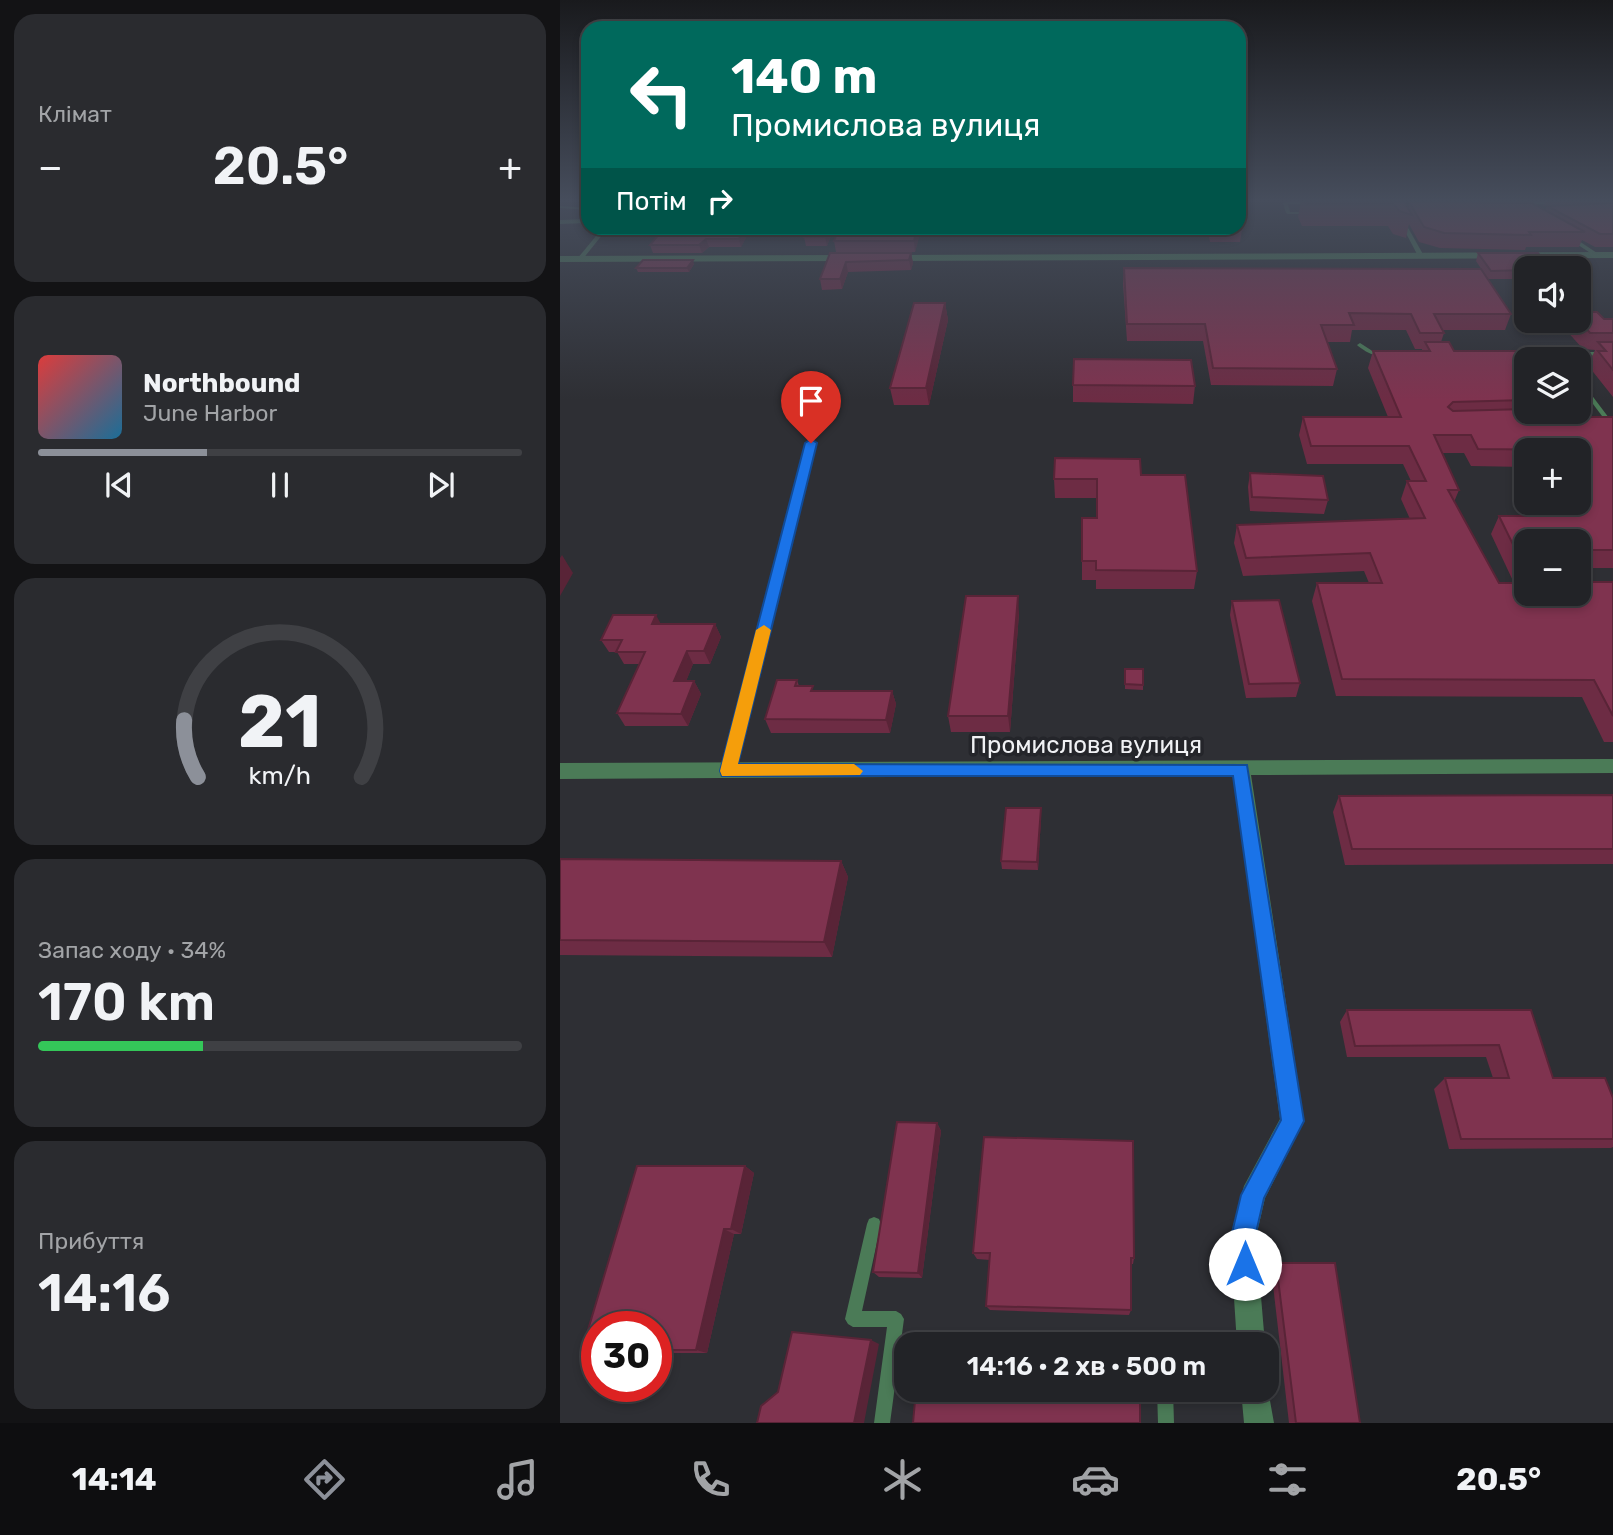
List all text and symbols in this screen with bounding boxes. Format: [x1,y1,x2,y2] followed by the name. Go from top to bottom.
[731,47,877,105] text: 140 m
[616,49,707,140] icon: left
[38,100,112,128] text: Клімат
[731,106,1040,144] text: Промислова вулиця
[213,135,348,197] text: 20.5°
[38,144,63,190] text: −
[498,144,522,190] text: +
[701,182,739,220] icon: right
[616,186,687,217] text: Потім
[1514,256,1591,606] map controls
[1514,256,1591,333] button: sound
[1514,347,1591,424] button: layers
[143,368,301,399] text: Northbound
[781,371,841,443] pin
[792,382,830,420] icon: arrive
[143,399,277,427] text: June Harbor
[1514,438,1591,515] button: +
[100,466,138,504] icon: previous
[261,466,299,504] icon: pause
[422,466,460,504] icon: next
[1514,529,1591,606] button: −
[238,680,322,766] text: 21
[970,731,1202,759] street label: Промислова вулиця
[249,761,311,790] text: km/h
[38,936,226,964] text: Запас ходу · 34%
[38,971,215,1033] text: 170 km
[38,1227,144,1255] text: Прибуття
[1208,1227,1282,1301] position arrow
[38,1262,170,1324] text: 14:16
[581,1311,672,1402] speed limit sign: 30
[967,1351,1206,1382] text: 14:16 · 2 хв · 500 m
[300,1455,349,1504] icon: directions
[493,1455,542,1504] icon: music
[686,1455,735,1504] icon: phone
[878,1455,927,1504] icon: climate
[1071,1455,1120,1504] icon: car
[1263,1455,1312,1504] icon: filters
[72,1460,157,1498] text: 14:14
[1456,1460,1541,1498] text: 20.5°

